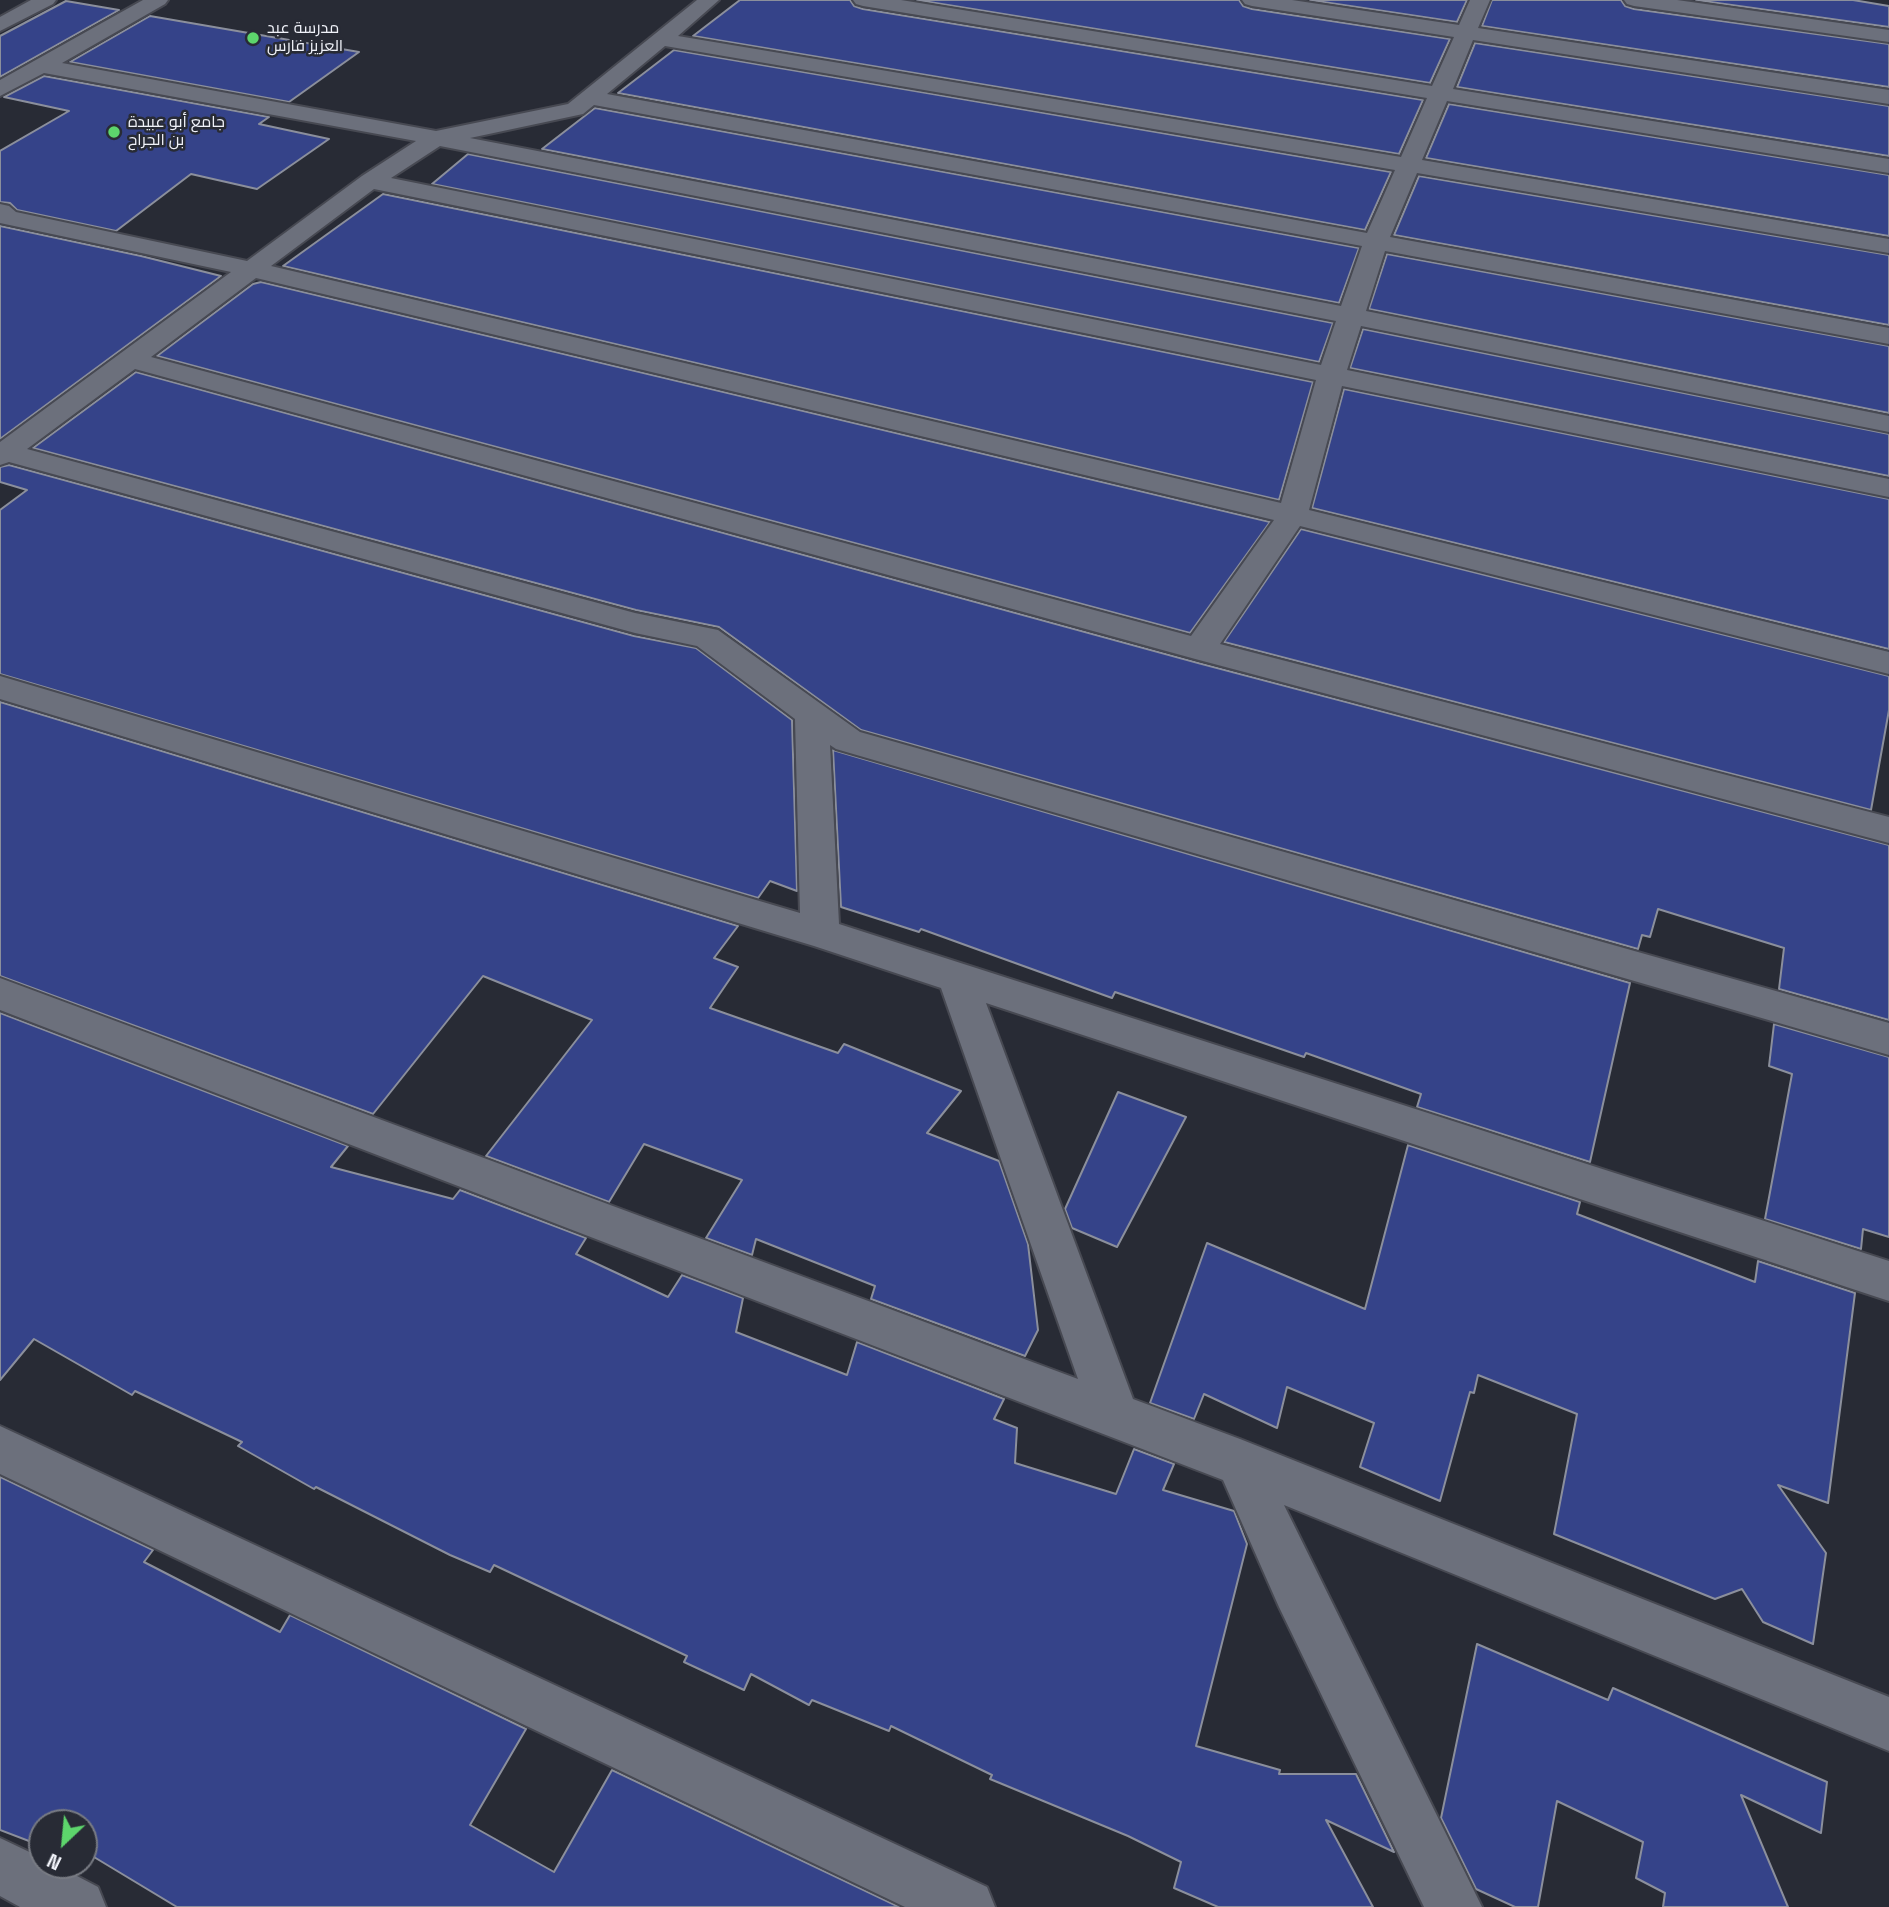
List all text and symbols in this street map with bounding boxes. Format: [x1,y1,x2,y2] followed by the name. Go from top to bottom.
[267,19,343,57] place label: مدرسة عبد العزيز فارس
[245,30,261,46] marker: مدرسة عبد العزيز فارس
[128,113,225,151] place label: جامع أبو عبيدة بن الجراح
[106,124,122,140] marker: جامع أبو عبيدة بن الجراح
[28,1809,98,1879] north arrow
[43,1848,66,1876] text: N

